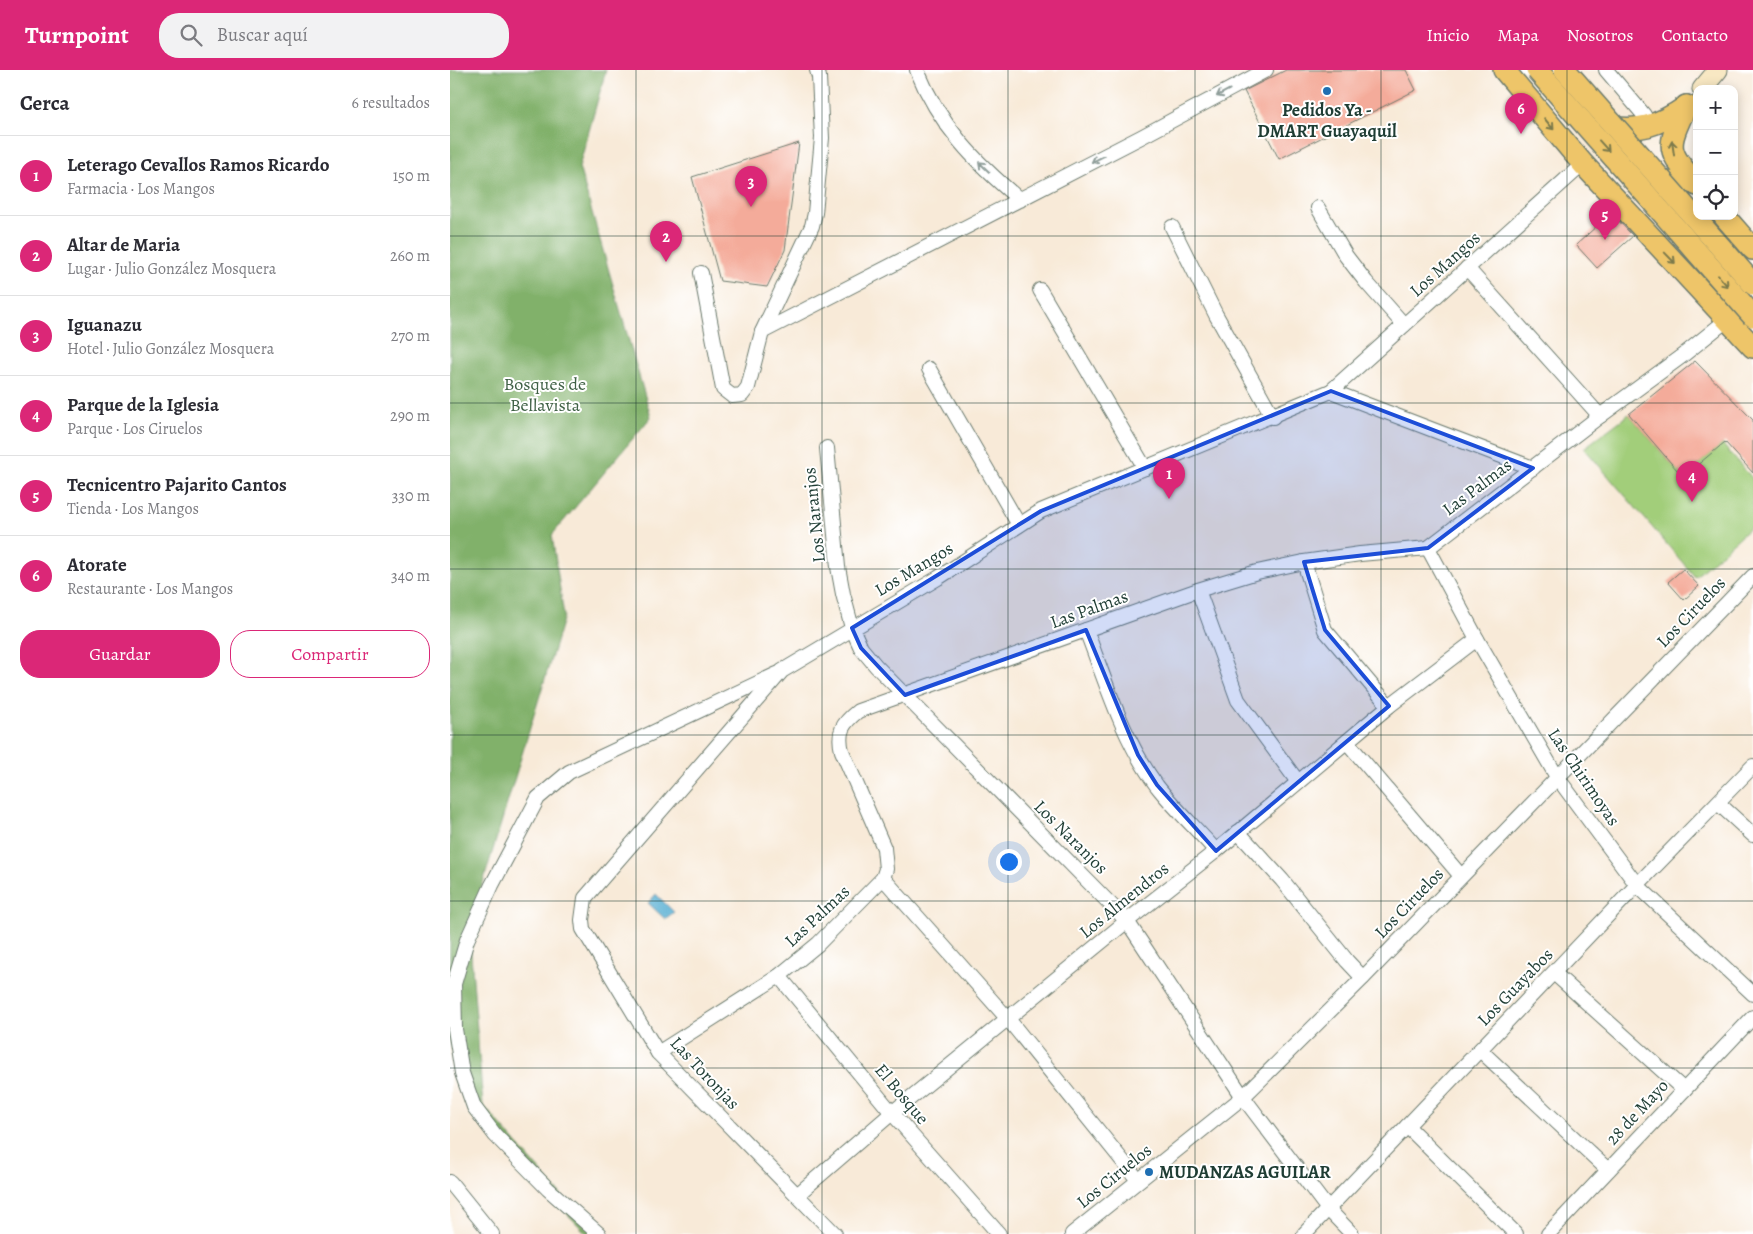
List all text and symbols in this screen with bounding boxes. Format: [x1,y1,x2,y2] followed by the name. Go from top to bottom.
[159,13,509,58] search box
[25,19,129,51] text: Turnpoint
[177,21,205,49] icon: search
[217,22,308,48] text: Buscar aquí
[1426,23,1469,47] text: Inicio
[1497,23,1539,47] text: Mapa
[1567,23,1633,47] text: Nosotros
[1661,23,1728,47] text: Contacto
[1321,85,1333,97] marker: Pedidos Ya - DMART Guayaquil
[1693,85,1738,220] map controls
[1693,85,1738,130] button: +
[20,89,70,117] text: Cerca
[1216,89,1231,98] one-way arrow
[352,92,430,114] text: 6 resultados
[1505,93,1537,134] pin: 6
[1257,98,1397,143] place label: Pedidos Ya - DMART Guayaquil
[1544,117,1555,130] one-way arrow
[1693,130,1738,175] button: −
[1598,139,1610,152] one-way arrow
[1668,140,1678,156] one-way arrow
[67,152,330,178] text: Leterago Cevallos Ramos Ricardo
[1090,154,1105,164] one-way arrow
[977,161,990,173] one-way arrow
[33,165,39,187] text: 1
[393,165,430,187] text: 150 m
[735,166,767,207] pin: 3
[1693,175,1738,220] button: locate
[67,178,215,200] text: Farmacia · Los Mangos
[1589,199,1621,240] pin: 5
[650,221,682,262] pin: 2
[1404,226,1486,302] street label: Los Mangos
[67,232,180,258] text: Altar de Maria
[32,245,40,267] text: 2
[390,245,430,267] text: 260 m
[1664,251,1676,264] one-way arrow
[67,258,276,280] text: Lugar · Julio González Mosquera
[1717,274,1729,287] one-way arrow
[67,312,142,338] text: Iguanazu
[33,325,39,347] text: 3
[391,325,430,347] text: 270 m
[67,338,274,360] text: Hotel · Julio González Mosquera
[504,372,586,417] park label: Bosques de Bellavista
[67,392,219,418] text: Parque de la Iglesia
[32,405,40,427] text: 4
[390,405,430,427] text: 290 m
[67,418,203,440] text: Parque · Los Ciruelos
[1437,453,1517,521] street label: Las Palmas
[1153,458,1185,499] pin: 1
[1676,461,1708,502] pin: 4
[797,466,831,564] street label: Los Naranjos
[67,472,287,498] text: Tecnicentro Pajarito Cantos
[33,485,39,507] text: 5
[392,485,430,507] text: 330 m
[67,498,199,520] text: Tienda · Los Mangos
[870,536,958,602] street label: Los Mangos
[67,552,127,578] text: Atorate
[32,565,40,587] text: 6
[391,565,430,587] text: 340 m
[1651,571,1731,653] street label: Los Ciruelos
[67,578,233,600] text: Restaurante · Los Mangos
[1047,584,1131,634] street label: Las Palmas
[20,630,220,678] button: Guardar
[230,630,430,678] button: Compartir
[1542,723,1626,831] street label: Las Chirimoyas
[1029,795,1113,879] street label: Los Naranjos
[996,849,1022,875] your location
[1074,856,1174,944] street label: Los Almendros
[1369,862,1449,944] street label: Los Ciruelos
[779,880,855,952] street label: Las Palmas
[1472,943,1558,1031] street label: Los Guayabos
[665,1031,745,1115] street label: Las Toronjas
[870,1059,934,1129] street label: El Bosque
[1600,1074,1674,1150] street label: 28 de Mayo
[1071,1138,1157,1214] street label: Los Ciruelos
[1159,1160,1331,1184] place label: MUDANZAS AGUILAR
[1143,1166,1155,1178] marker: MUDANZAS AGUILAR

